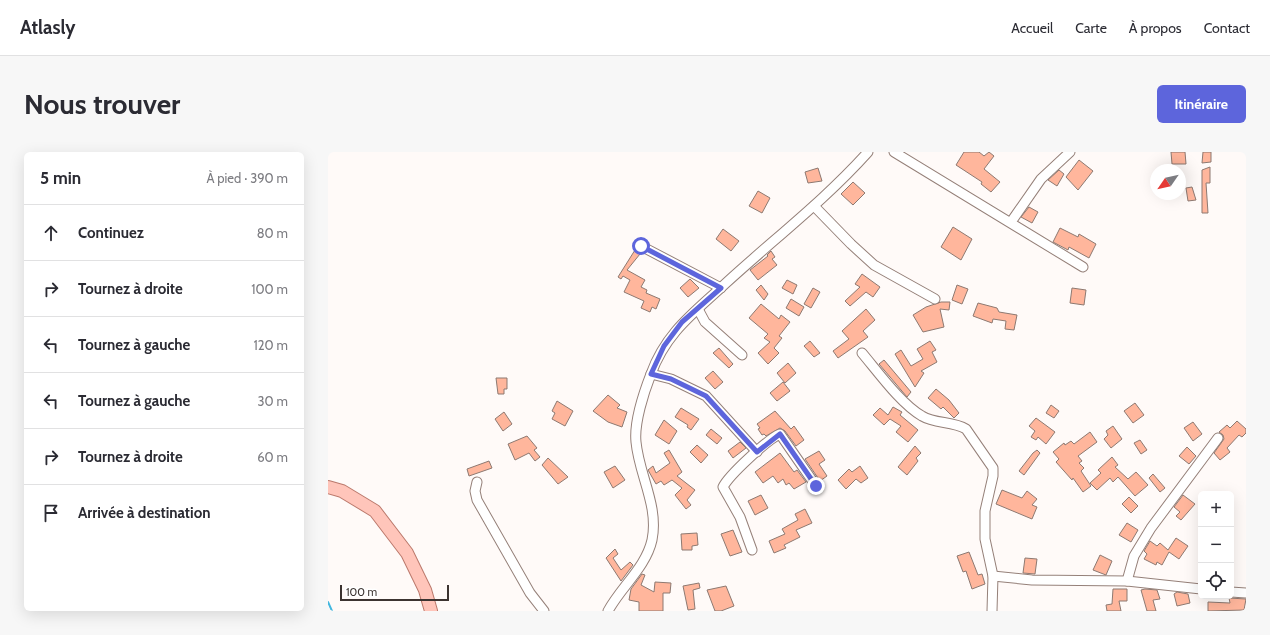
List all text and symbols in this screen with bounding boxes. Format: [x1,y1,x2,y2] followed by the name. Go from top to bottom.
[20,16,76,39] text: Atlasly
[1011,19,1053,37] text: Accueil
[1075,19,1107,37] text: Carte
[1129,19,1182,37] text: À propos
[1204,19,1250,37] text: Contact
[1157,85,1246,123] button: Itinéraire
[24,87,180,121] text: Nous trouver
[1150,164,1186,200] north arrow
[40,168,81,188] text: 5 min
[206,170,288,186] text: À pied · 390 m
[40,222,62,244] icon: ahead
[78,224,144,242] text: Continuez
[257,225,288,241] text: 80 m
[632,237,650,255] route start
[40,278,62,300] icon: right
[78,280,183,298] text: Tournez à droite
[251,281,288,297] text: 100 m
[40,334,62,356] icon: left
[78,336,190,354] text: Tournez à gauche
[254,337,288,353] text: 120 m
[40,390,62,412] icon: left
[78,392,190,410] text: Tournez à gauche
[258,393,288,409] text: 30 m
[40,446,62,468] icon: right
[78,448,183,466] text: Tournez à droite
[257,449,288,465] text: 60 m
[807,477,825,495] route end
[1198,491,1234,599] map controls
[1198,491,1234,527] button: +
[40,502,62,524] icon: arrive
[78,504,210,522] text: Arrivée à destination
[1198,527,1234,563] button: −
[1198,563,1234,599] button: locate
[340,583,449,602] scale bar
[346,585,377,599] text: 100 m

